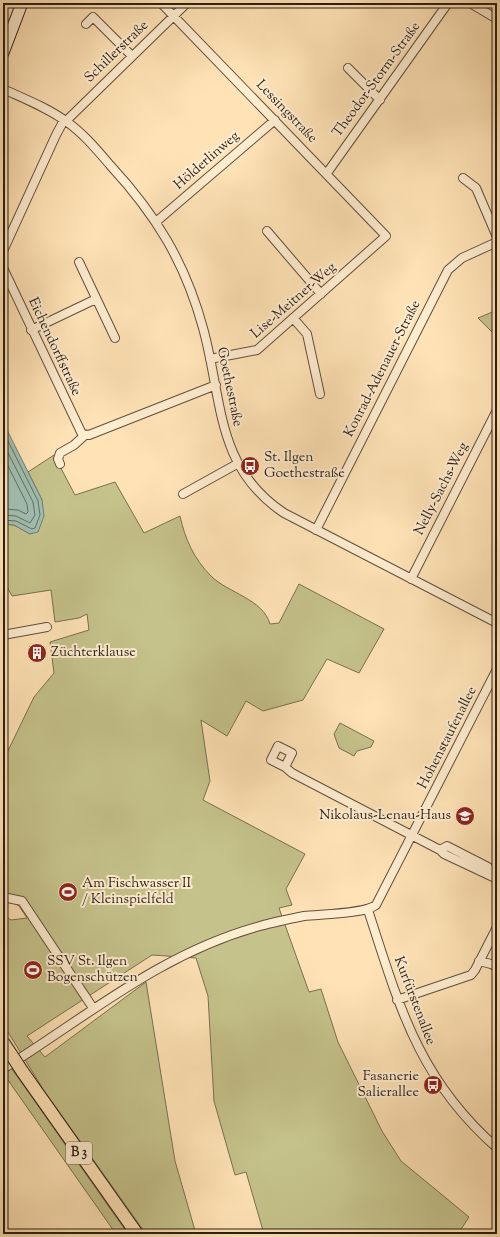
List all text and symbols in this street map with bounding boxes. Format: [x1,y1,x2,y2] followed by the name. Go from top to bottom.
[81,16,153,88] street label: Schillerstraße
[328,18,426,142] street label: Theodor-Storm-Straße
[251,76,321,148] street label: Lessingstraße
[170,127,244,195] street label: Hölderlinweg
[247,258,341,344] street label: Lise-Meitner-Weg
[22,295,86,399] street label: Eichendorffstraße
[340,297,426,441] street label: Konrad-Adenauer-Straße
[211,345,247,429] street label: Goethestraße
[410,439,474,539] street label: Nelly-Sachs-Weg
[264,448,345,484] place label: St. Ilgen Goethestraße
[239,455,261,477] bus stop icon: St. Ilgen Goethestraße
[26,642,48,664] building icon: Züchterklause
[51,643,136,663] place label: Züchterklause
[414,683,482,793] street label: Hohenstaufenallee
[454,805,476,827] school or university icon: Nikolaus-Lenau-Haus
[319,806,451,826] place label: Nikolaus-Lenau-Haus
[82,874,192,910] place label: Am Fischwasser II / Kleinspielfeld
[57,881,79,903] sports icon: Am Fischwasser II / Kleinspielfeld
[47,952,138,988] place label: SSV St. Ilgen Bogenschützen
[388,954,440,1048] street label: Kurfürstenallee
[22,959,44,981] sports icon: SSV St. Ilgen Bogenschützen
[357,1067,419,1103] place label: Fasanerie Salierallee
[422,1074,444,1096] bus stop icon: Fasanerie Salierallee
[66,1142,92,1164] road number: B 3

